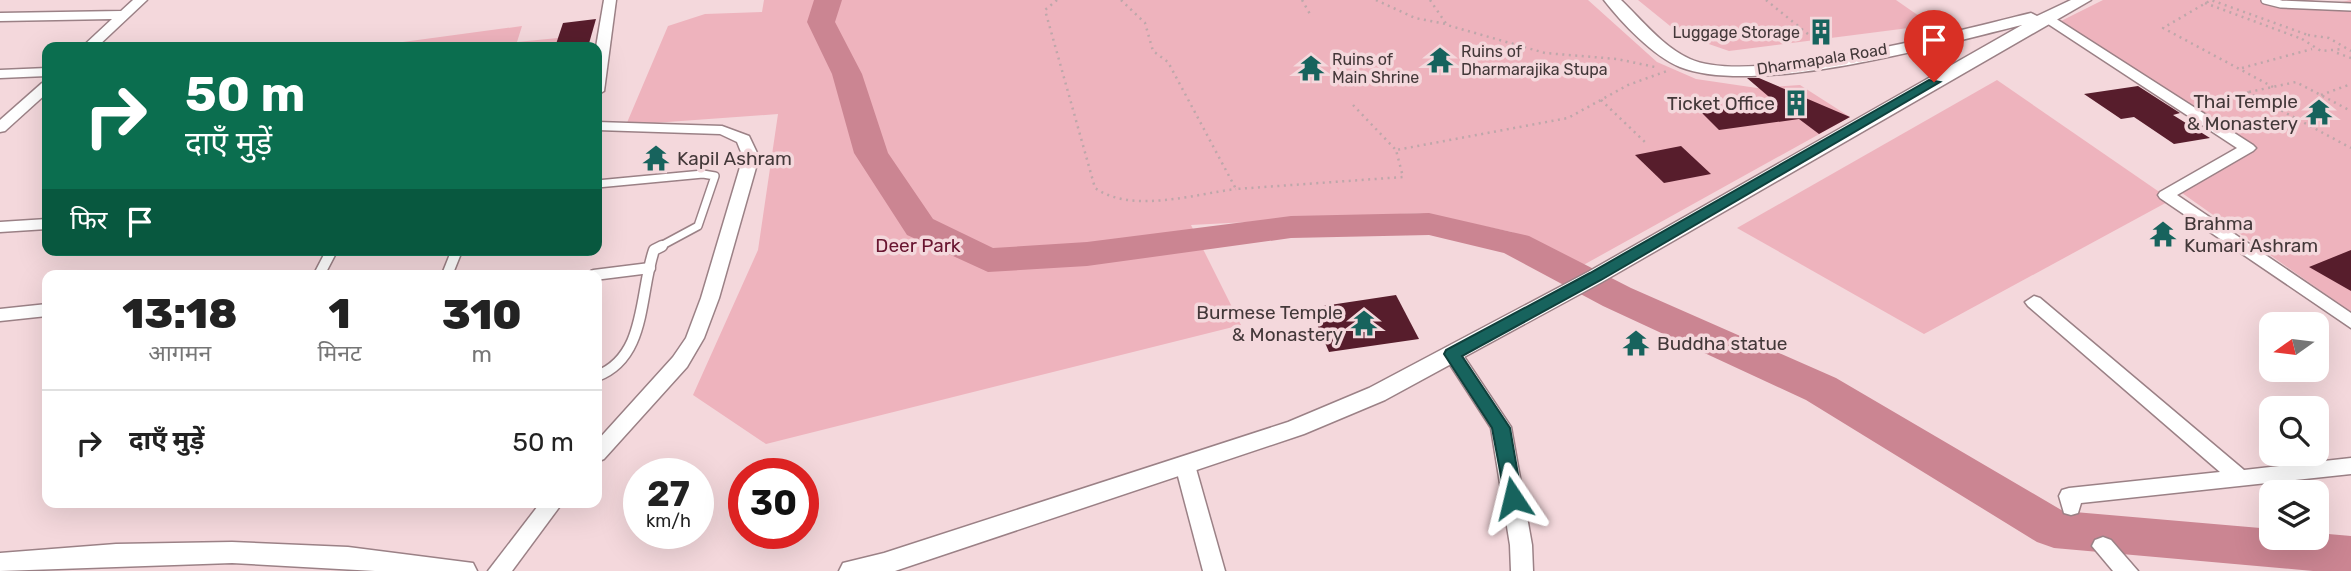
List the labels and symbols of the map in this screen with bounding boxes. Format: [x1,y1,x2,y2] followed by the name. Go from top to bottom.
[1904,10,1964,82] pin
[1806,17,1836,47] building icon: Luggage Storage
[1673,23,1800,42] place label: Luggage Storage
[1755,39,1889,79] street label: Dharmapala Road
[1461,42,1608,79] place label: Ruins of Dharmarajika Stupa
[1425,45,1455,75] temple icon: Ruins of Dharmarajika Stupa
[1332,50,1419,87] place label: Ruins of Main Shrine
[1296,53,1326,83] temple icon: Ruins of Main Shrine
[1781,88,1811,118] building icon: Ticket Office
[2187,90,2298,135] place label: Thai Temple & Monastery
[1667,92,1775,115] place label: Ticket Office
[2304,97,2334,127] temple icon: Thai Temple & Monastery
[641,143,671,173] temple icon: Kapil Ashram
[677,147,792,170] place label: Kapil Ashram
[2184,212,2318,257] place label: Brahma Kumari Ashram
[2148,219,2178,249] temple icon: Brahma Kumari Ashram
[875,234,961,257] park label: Deer Park
[1196,301,1343,346] place label: Burmese Temple & Monastery
[1349,308,1379,338] temple icon: Burmese Temple & Monastery
[2259,312,2329,382] north arrow
[1621,328,1651,358] temple icon: Buddha statue
[1657,332,1787,355] place label: Buddha statue
[728,458,819,549] speed limit sign: 30
[1476,461,1550,535] position arrow

